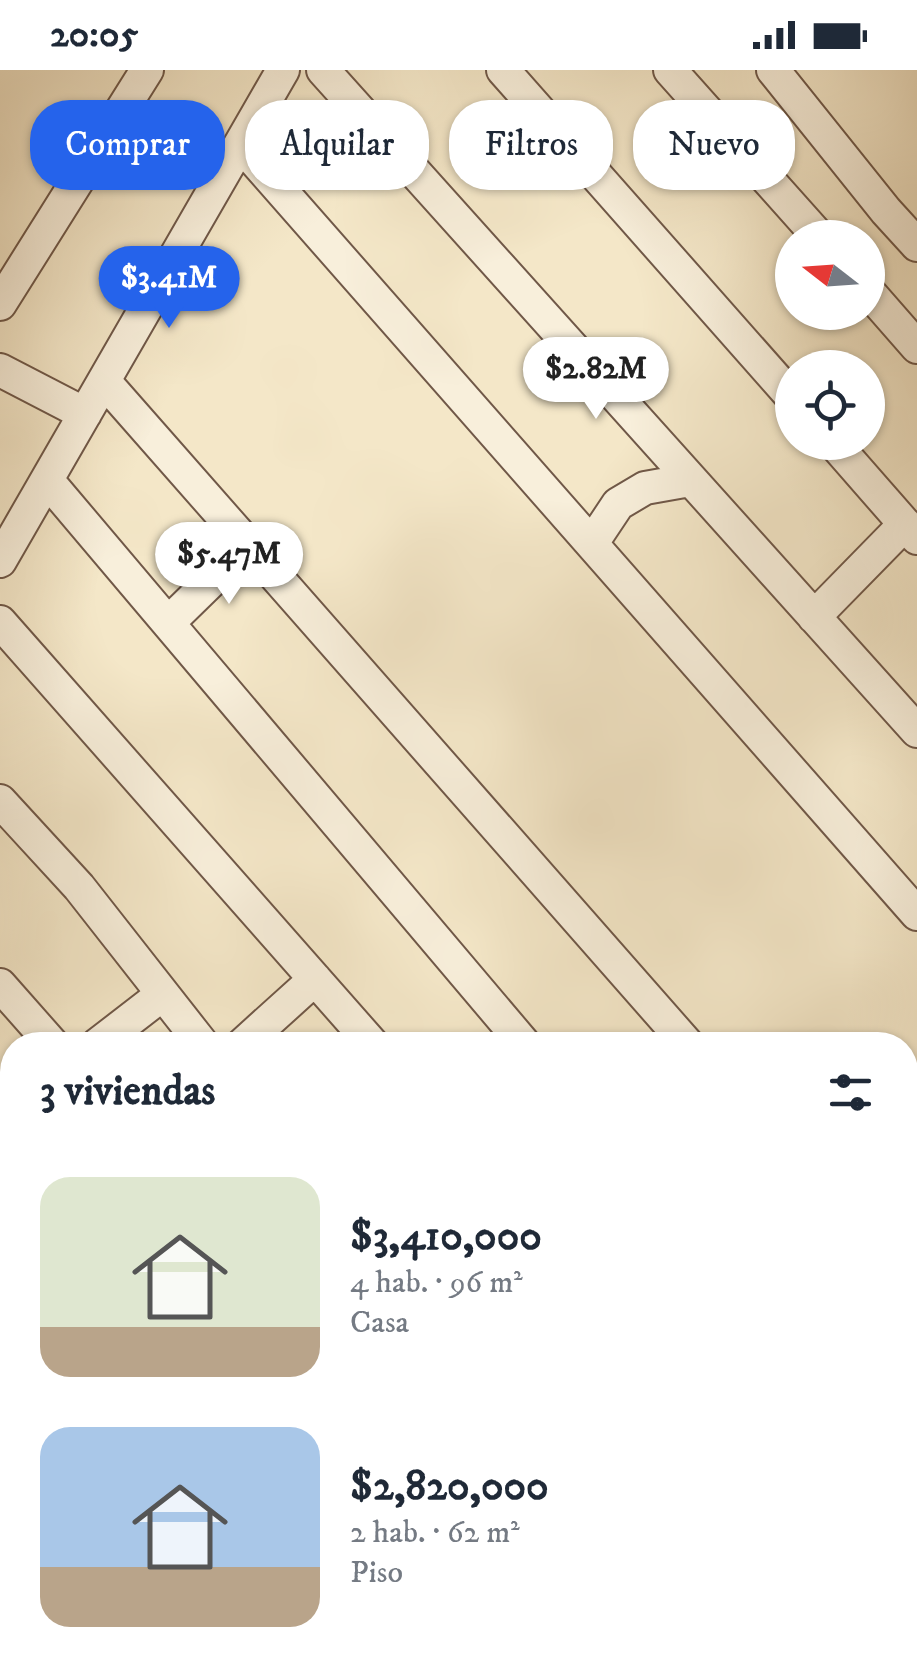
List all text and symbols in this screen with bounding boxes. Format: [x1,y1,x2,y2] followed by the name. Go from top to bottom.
[50,11,138,59] text: 20:05
[30,100,225,190] chip: Comprar
[245,100,429,190] chip: Alquilar
[449,100,613,190] chip: Filtros
[633,100,795,190] chip: Nuevo
[775,220,885,330] north arrow
[775,220,885,460] map controls
[88,246,250,331] pin: $3.41M
[121,258,217,298] text: $3.41M
[515,337,677,422] pin: $2.82M
[545,349,647,389] text: $2.82M
[775,350,885,460] button: locate
[148,522,310,607] pin: $5.47M
[177,534,281,574] text: $5.47M
[823,1065,878,1120] icon: filters
[40,1066,215,1118] text: 3 viviendas
[350,1211,542,1263] text: $3,410,000
[120,1217,240,1337] icon: home
[350,1263,523,1303] text: 4 hab. · 96 m²
[350,1303,409,1343] text: Casa
[350,1461,549,1513] text: $2,820,000
[120,1467,240,1587] icon: home
[350,1513,520,1553] text: 2 hab. · 62 m²
[350,1553,403,1593] text: Piso

